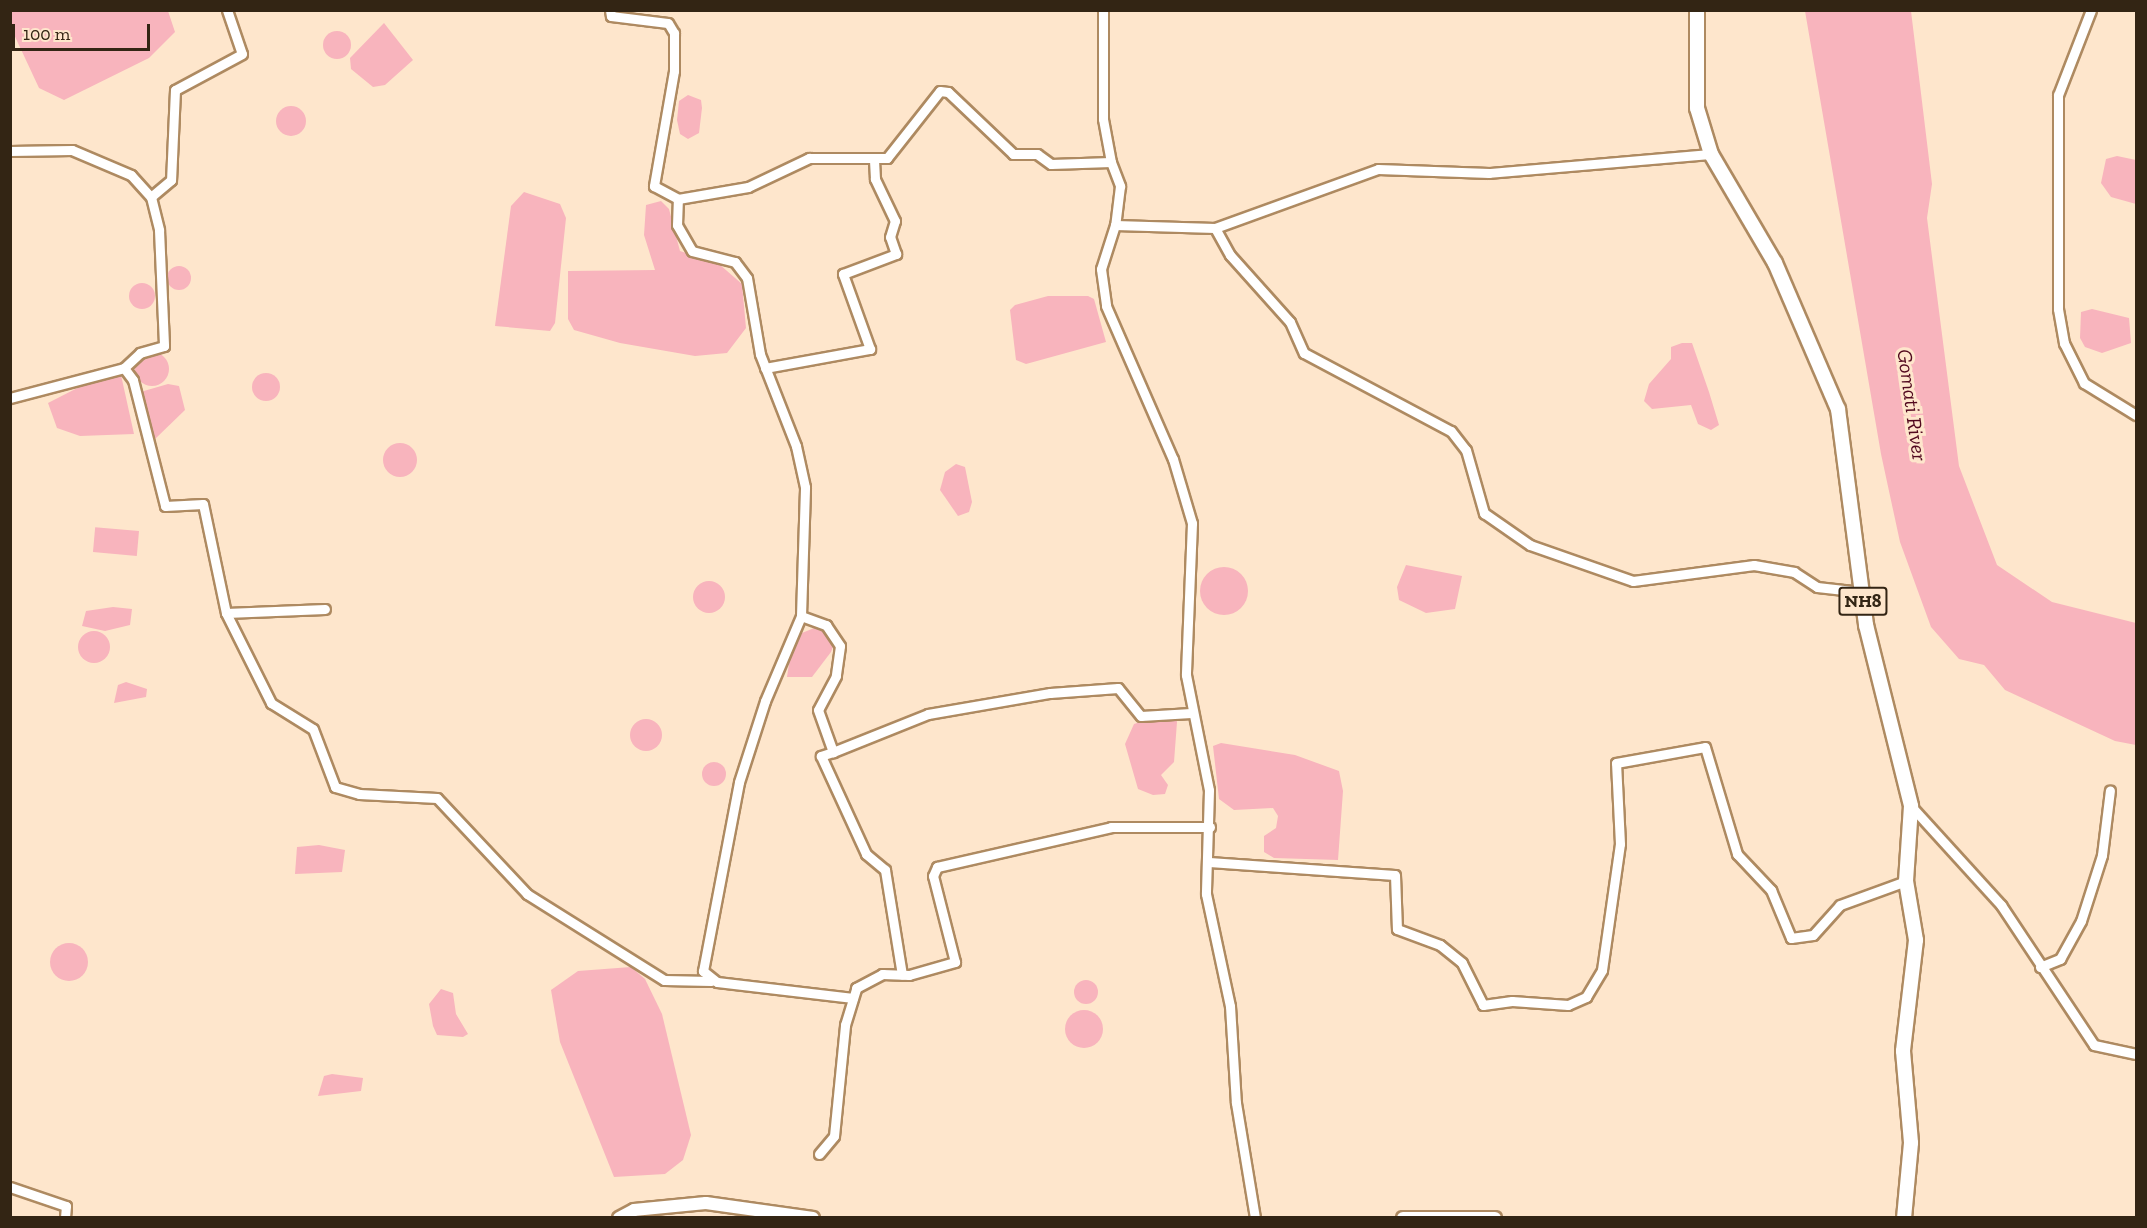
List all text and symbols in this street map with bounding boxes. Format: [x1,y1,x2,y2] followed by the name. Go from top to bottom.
[15,12,153,50] scale bar
[23,23,70,45] text: 100 m
[1892,348,1932,462] water label: Gomati River
[1838,586,1888,616] road number: NH8

